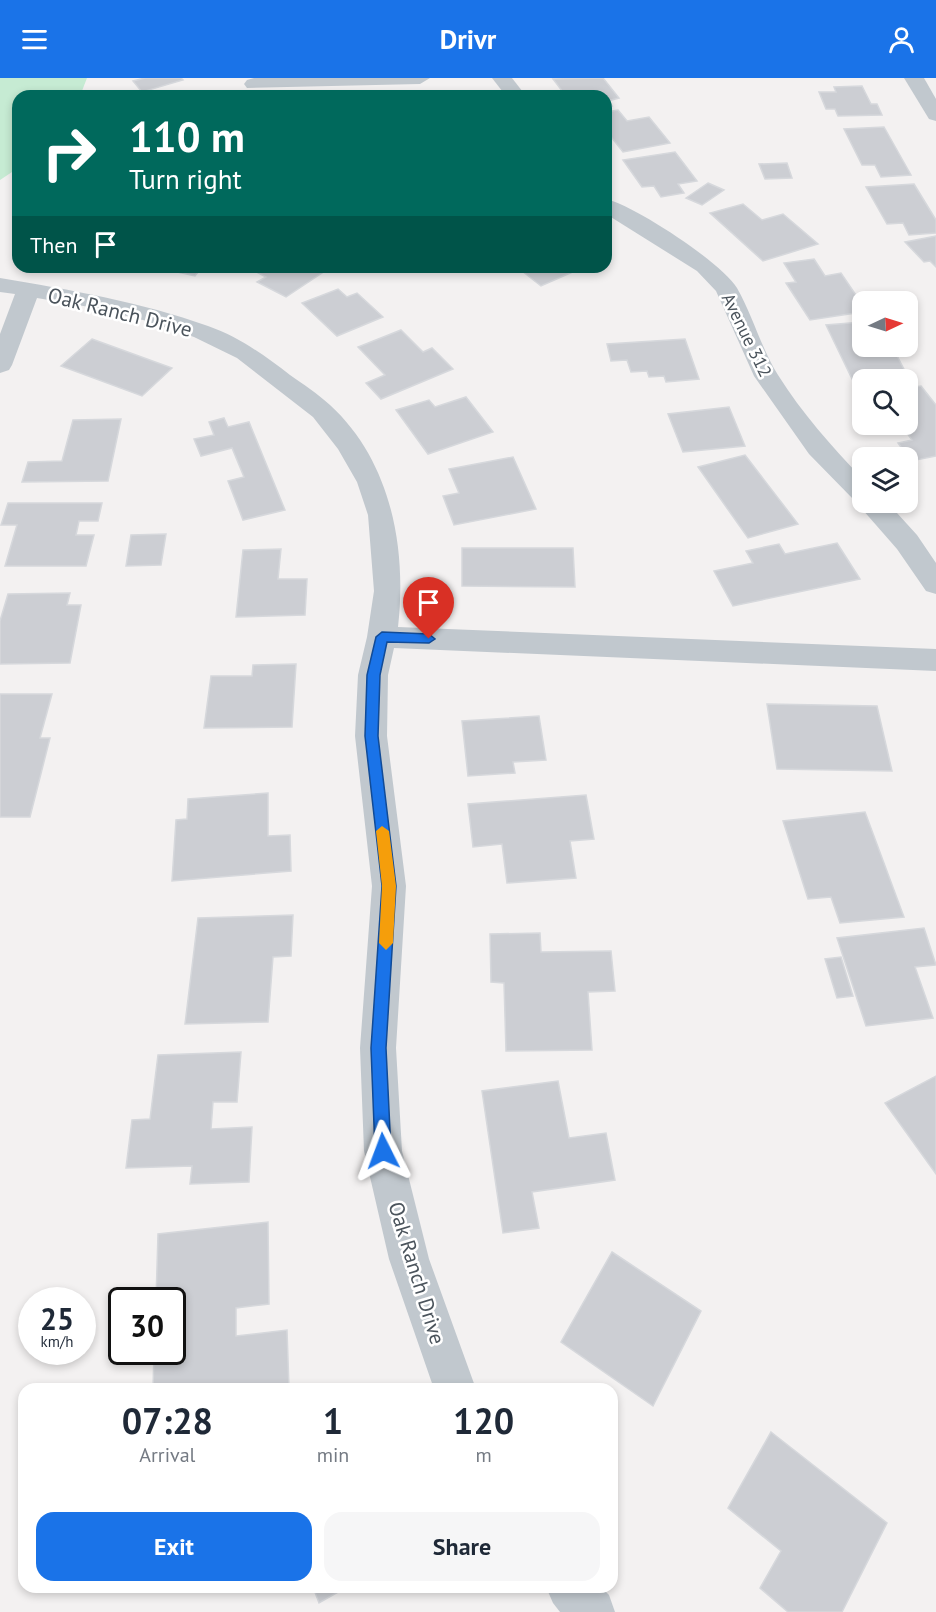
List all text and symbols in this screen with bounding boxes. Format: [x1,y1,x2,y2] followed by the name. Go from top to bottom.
[440,22,496,56] text: Drivr
[18,23,51,56] icon: menu
[885,23,918,56] icon: person
[129,109,245,164] text: 110 m
[30,114,108,192] icon: right
[129,162,242,196] text: Turn right
[89,228,122,261] icon: arrive
[30,231,77,259] text: Then
[45,281,195,343] street label: Oak Ranch Drive
[717,289,777,381] street label: Avenue 312
[852,291,918,357] north arrow
[852,291,918,513] map controls
[852,369,918,435] button: search
[852,447,918,513] button: layers
[403,577,454,639] pin
[412,586,445,619] icon: arrive
[351,1119,415,1183] position arrow
[383,1198,451,1348] street label: Oak Ranch Drive
[108,1287,186,1365] speed limit sign: 30
[40,1299,74,1338] text: 25
[41,1332,73,1351] text: km/h
[122,1397,213,1444] text: 07:28
[323,1397,343,1444] text: 1
[453,1397,514,1444] text: 120
[139,1442,195,1468] text: Arrival
[317,1442,349,1468] text: min
[476,1442,492,1468] text: m
[36,1512,312,1581] button: Exit
[324,1512,600,1581] button: Share

